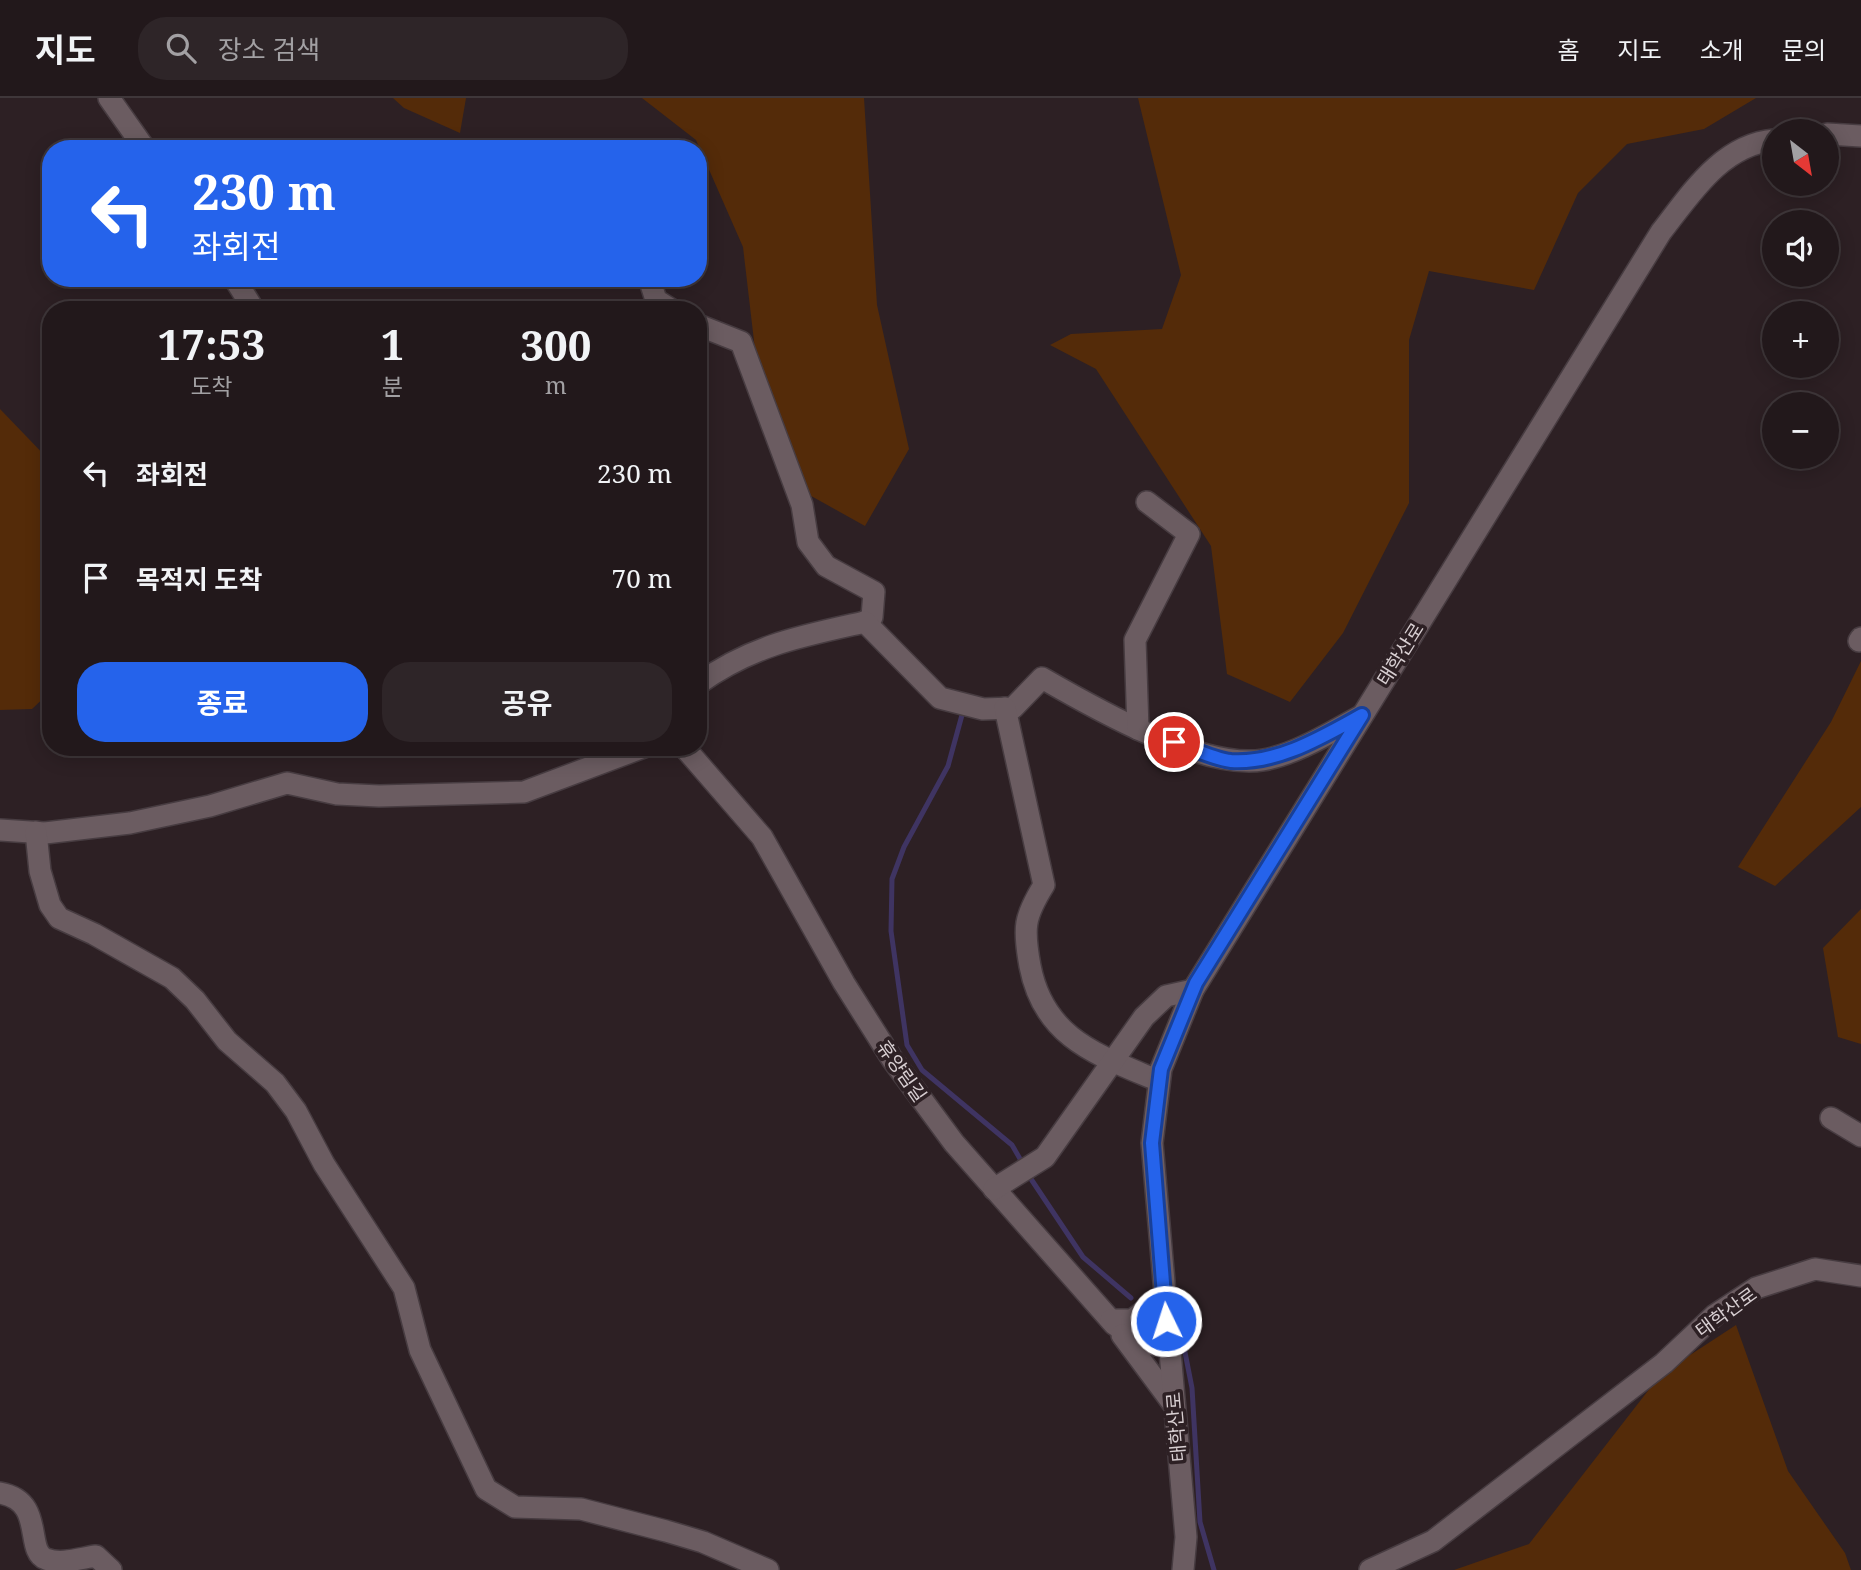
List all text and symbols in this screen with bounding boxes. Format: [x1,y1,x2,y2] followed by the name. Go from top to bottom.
[138,17,628,80] search box
[35,27,96,72] text: 지도
[162,29,200,67] icon: search
[218,31,320,67] text: 장소 검색
[1557,33,1579,66] text: 홈
[1617,33,1662,66] text: 지도
[1700,33,1744,66] text: 소개
[1782,33,1826,66] text: 문의
[1762,119,1839,196] north arrow
[1762,119,1839,469] map controls
[192,158,336,224] text: 230 m
[77,168,168,259] icon: left
[1762,210,1839,287] button: sound
[192,224,280,267] text: 좌회전
[1762,301,1839,378] button: +
[158,315,265,372] text: 17:53
[381,315,405,372] text: 1
[520,316,591,373] text: 300
[545,369,567,401] text: m
[190,370,233,402] text: 도착
[382,370,403,402] text: 분
[1762,392,1839,469] button: −
[77,454,115,492] icon: left
[597,455,672,491] text: 230 m
[136,456,208,492] text: 좌회전
[77,559,115,597] icon: arrive
[612,560,672,596] text: 70 m
[136,561,262,597] text: 목적지 도착
[1370,617,1430,691] street label: 태학산로
[77,662,368,742] button: 종료
[382,662,672,742] button: 공유
[1144,712,1204,772] pin
[1155,723,1193,761] icon: arrive
[871,1035,933,1107] street label: 휴양림길
[1690,1281,1762,1343] street label: 태학산로
[1129,1284,1203,1358] position arrow
[1160,1391,1192,1463] street label: 태학산로

